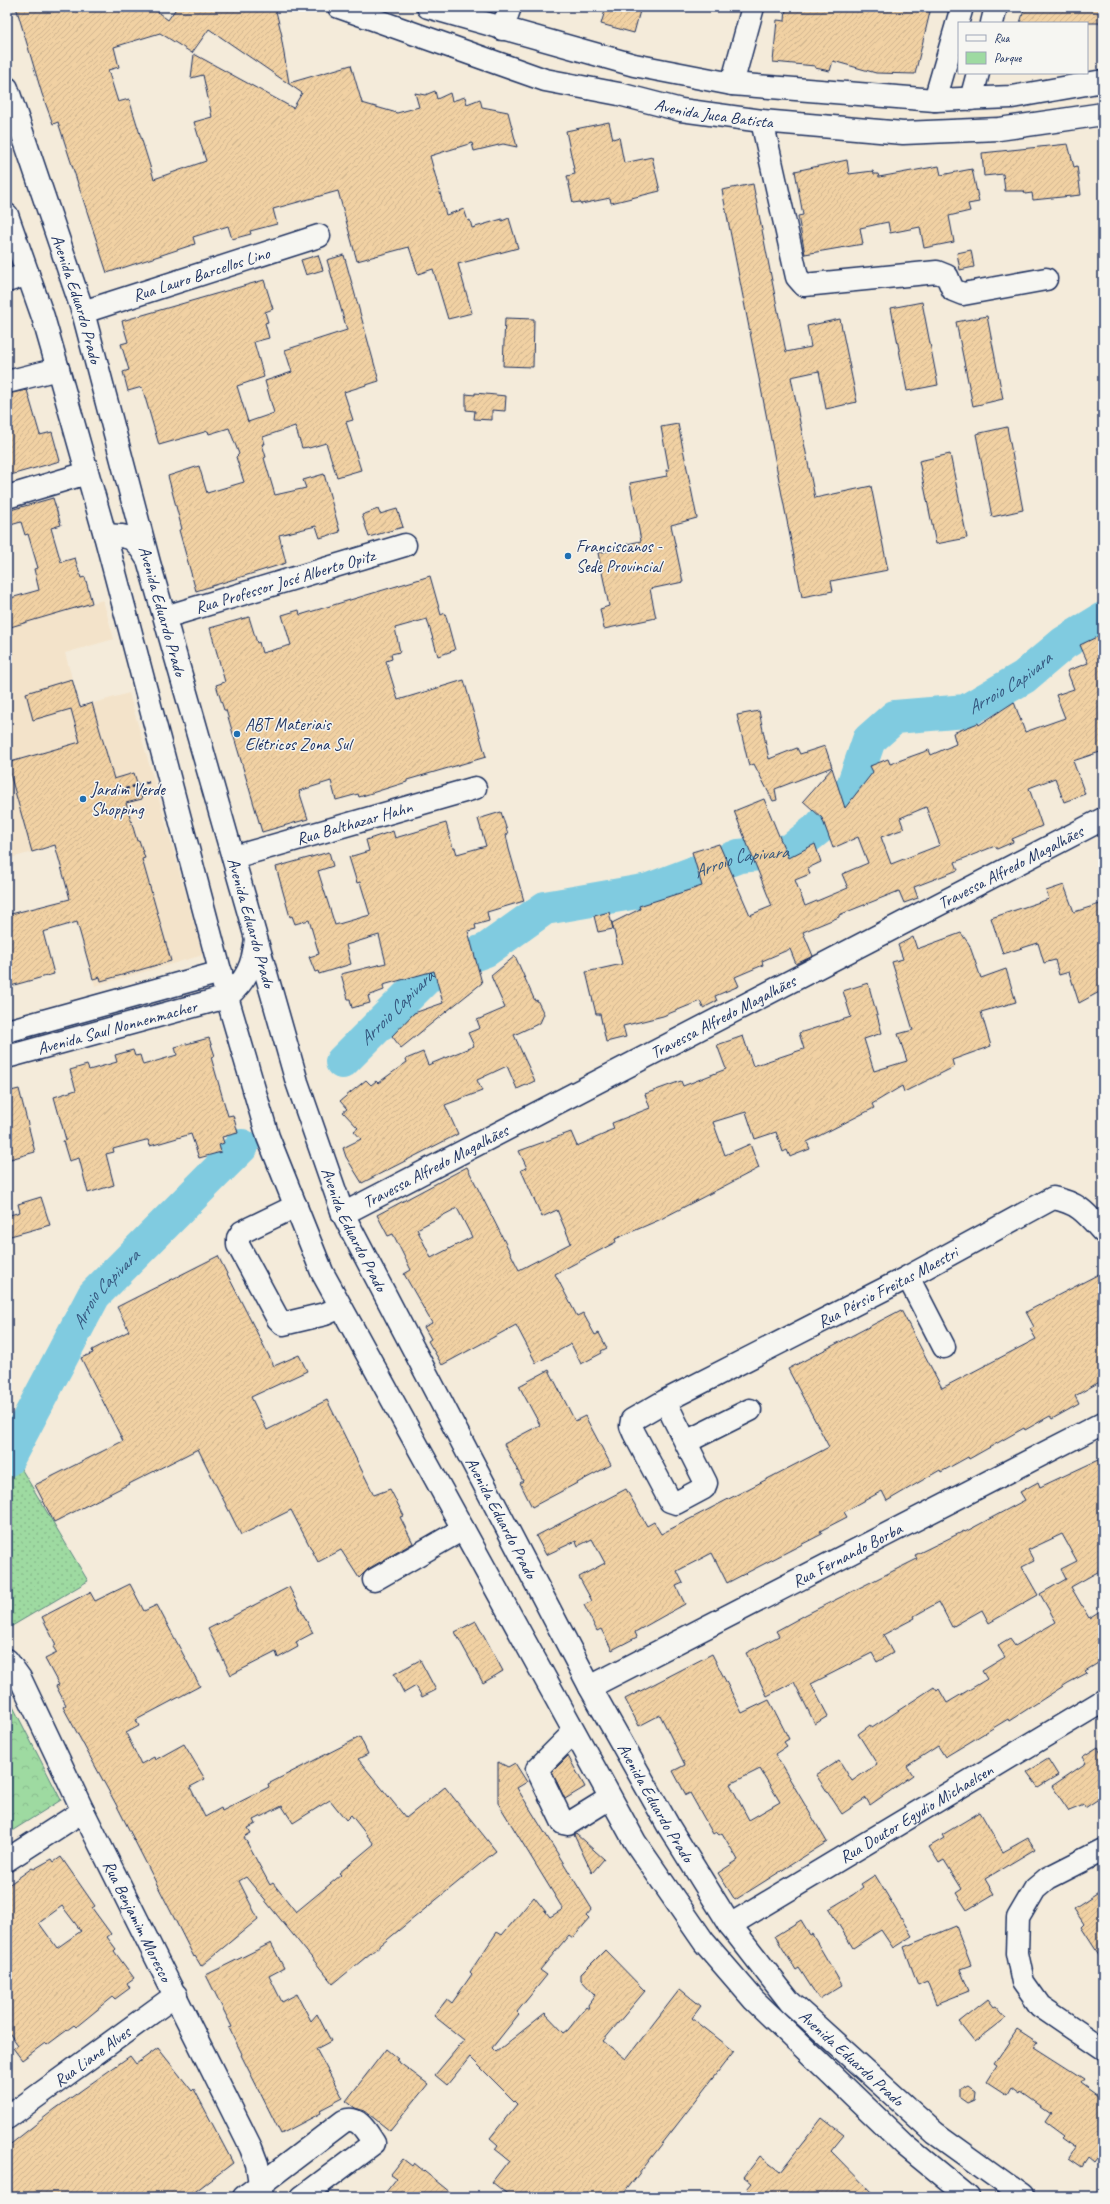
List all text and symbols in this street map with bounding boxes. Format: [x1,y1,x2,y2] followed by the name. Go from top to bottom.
[958,22,1088,74] legend
[994,30,1011,46] text: Rua
[994,50,1023,66] text: Parque
[653,93,775,132] street label: Avenida Juca Batista
[47,231,107,367] street label: Avenida Eduardo Prado
[130,242,273,306] street label: Rua Lauro Barcellos Lino
[576,536,664,577] place label: Franciscanos - Sede Provincial
[135,544,192,680] street label: Avenida Eduardo Prado
[193,544,378,618] street label: Rua Professor José Alberto Opitz
[563,551,573,561] marker: Franciscanos - Sede Provincial
[963,646,1058,719] water label: Arroio Capivara
[245,714,354,755] place label: ABT Materiais Elétricos Zona Sul
[232,729,242,739] marker: ABT Materiais Elétricos Zona Sul
[90,779,166,820] place label: Jardim Verde Shopping
[78,794,88,804] marker: Jardim Verde Shopping
[294,796,416,849] street label: Rua Balthazar Hahn
[934,820,1088,914] street label: Travessa Alfredo Magalhães
[691,840,791,883] water label: Arroio Capivara
[223,855,281,992] street label: Avenida Eduardo Prado
[355,964,440,1049] water label: Arroio Capivara
[647,969,801,1063] street label: Travessa Alfredo Magalhães
[35,995,201,1059] street label: Avenida Saul Nonnenmacher
[359,1119,513,1212] street label: Travessa Alfredo Magalhães
[317,1165,393,1296] street label: Avenida Eduardo Prado
[814,1241,963,1332] street label: Rua Pérsio Freitas Maestri
[67,1243,145,1333] water label: Arroio Capivara
[461,1453,543,1584] street label: Avenida Eduardo Prado
[788,1517,907,1592] street label: Rua Fernando Borba
[613,1739,700,1867] street label: Avenida Eduardo Prado
[835,1758,998,1867] street label: Rua Doutor Egydio Michaelsen
[99,1857,178,1987] street label: Rua Benjamim Moresco
[795,2005,910,2112] street label: Avenida Eduardo Prado
[50,2020,136,2091] street label: Rua Liane Alves

